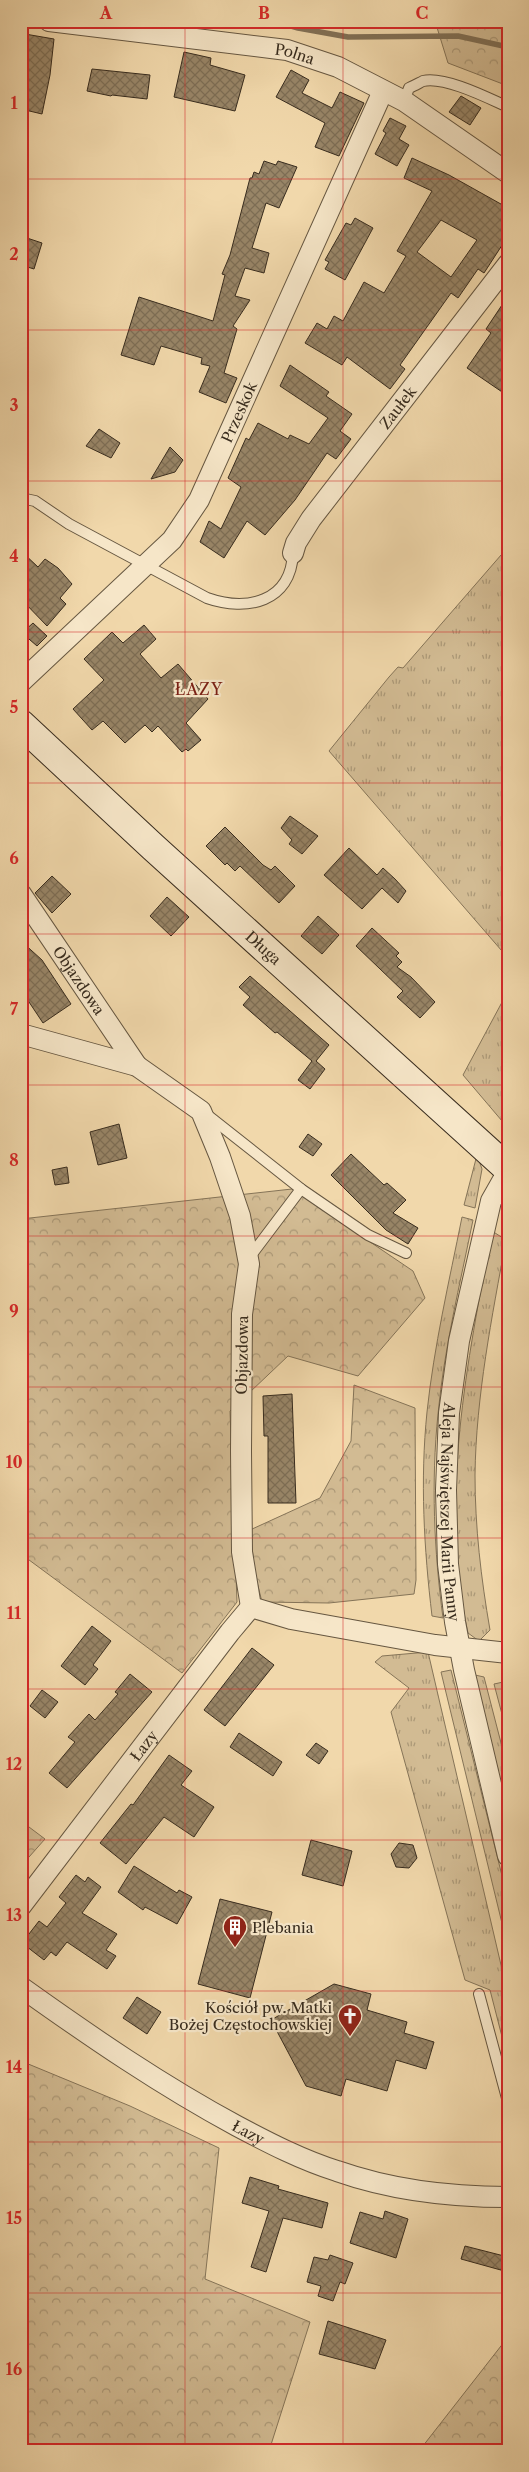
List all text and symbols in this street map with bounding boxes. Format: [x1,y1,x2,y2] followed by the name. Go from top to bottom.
[99,3,113,23] text: A
[258,3,270,23] text: B
[416,3,428,23] text: C
[274,39,317,68] street label: Polna
[10,93,18,113] text: 1
[9,244,19,264] text: 2
[217,377,261,446] street label: Przeskok
[375,381,421,432] street label: Zaułek
[9,395,19,415] text: 3
[9,546,19,566] text: 4
[175,679,223,699] district label: ŁAZY
[10,697,19,717] text: 5
[9,848,19,868] text: 6
[242,926,286,969] street label: Długa
[49,942,109,1018] street label: Objazdowa
[10,999,19,1019] text: 7
[9,1150,19,1170] text: 8
[9,1301,19,1321] text: 9
[232,1315,252,1395] street label: Objazdowa
[436,1400,464,1623] street label: Aleja Najświętszej Marii Panny
[5,1452,23,1472] text: 10
[7,1603,22,1623] text: 11
[126,1726,162,1765] street label: Łazy
[6,1754,22,1774] text: 12
[6,1905,22,1925] text: 13
[222,1914,248,1948] building icon: Plebania
[252,1918,314,1937] place label: Plebania
[169,1998,332,2034] place label: Kościół pw. Matki Bożej Częstochowskiej
[337,2003,363,2037] church icon: Kościół pw. Matki Bożej Częstochowskiej
[6,2057,22,2077] text: 14
[229,2116,268,2149] street label: Łazy
[6,2208,22,2228] text: 15
[6,2359,23,2379] text: 16

